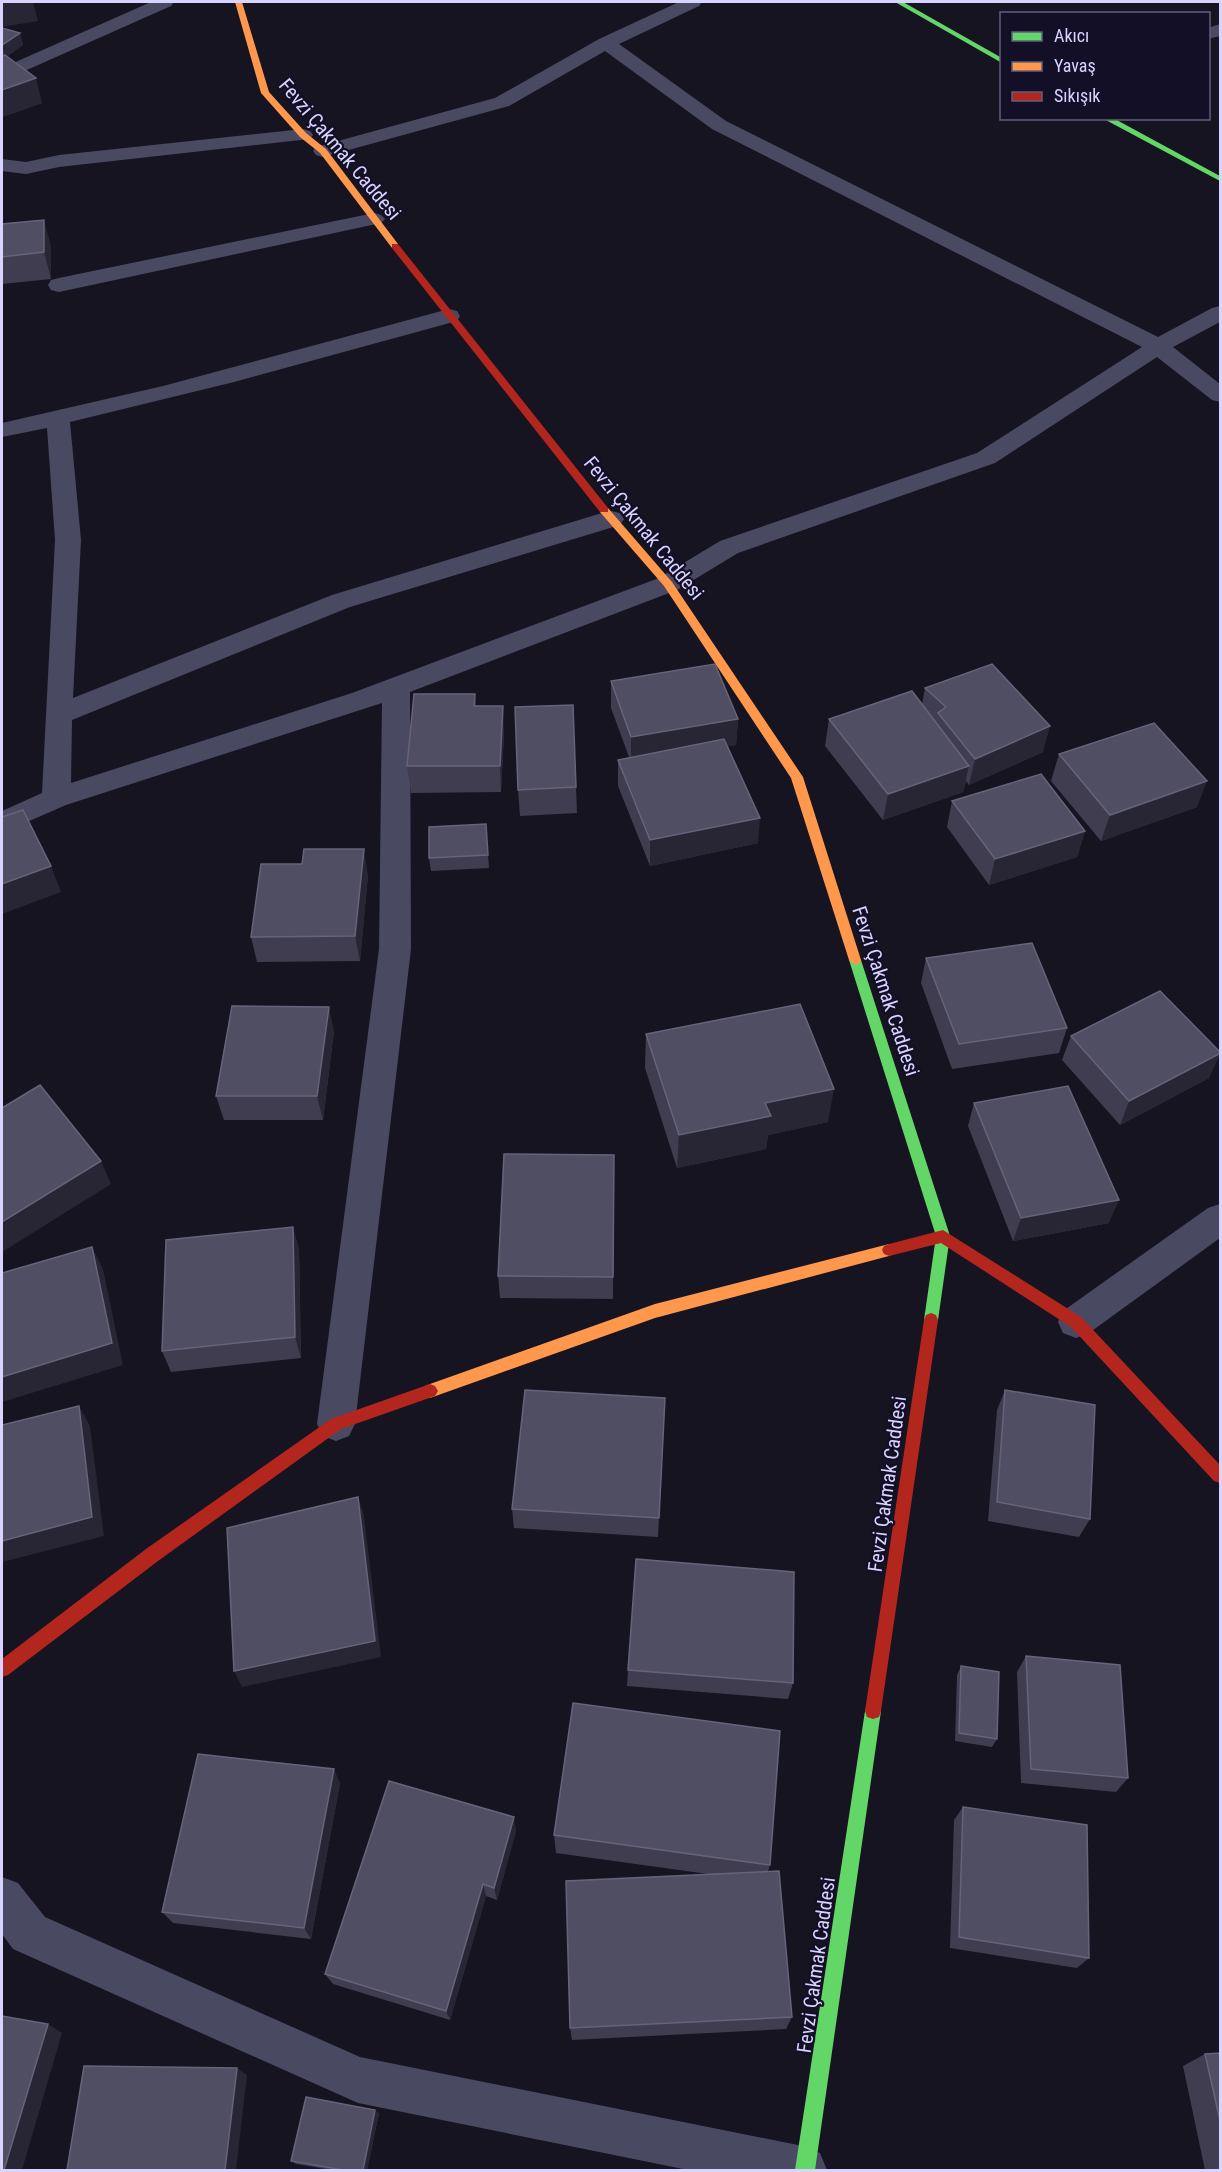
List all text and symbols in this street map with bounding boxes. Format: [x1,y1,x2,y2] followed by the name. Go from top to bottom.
[1000,12,1210,120] legend
[1054,25,1089,46] text: Akıcı
[1054,55,1096,76] text: Yavaş
[274,73,406,225] street label: Fevzi Çakmak Caddesi
[1054,85,1100,106] text: Sıkışık
[579,452,709,604] street label: Fevzi Çakmak Caddesi
[847,903,925,1079] street label: Fevzi Çakmak Caddesi
[863,1395,911,1573] street label: Fevzi Çakmak Caddesi
[792,1876,840,2054] street label: Fevzi Çakmak Caddesi

